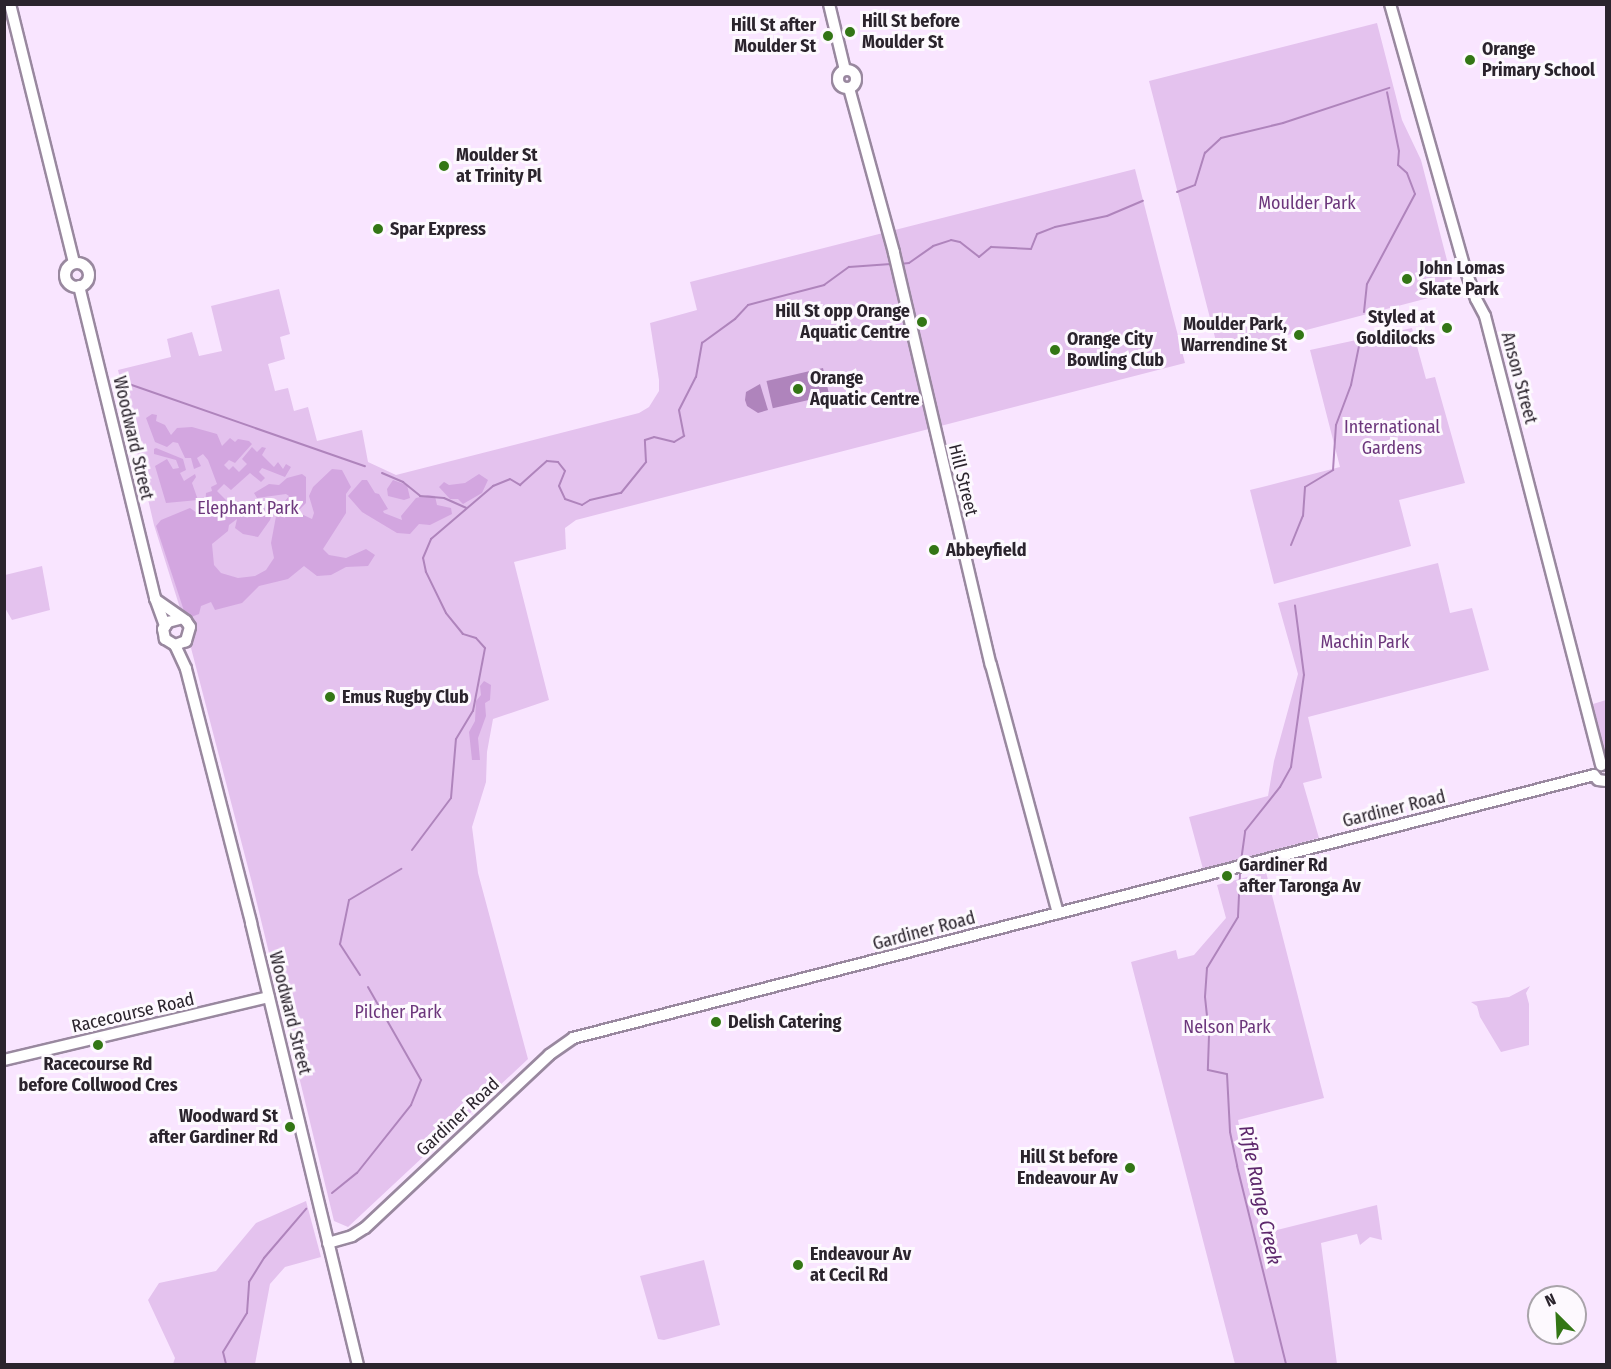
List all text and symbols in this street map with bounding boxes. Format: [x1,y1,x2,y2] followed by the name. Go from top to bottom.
[862,11,960,54] place label: Hill St before Moulder St
[731,15,816,57] place label: Hill St after Moulder St
[843,25,857,39] marker: Hill St before Moulder St
[821,29,835,43] marker: Hill St after Moulder St
[1482,39,1595,82] place label: Orange Primary School
[1463,53,1477,67] marker: Orange Primary School
[456,145,542,188] place label: Moulder St at Trinity Pl
[437,159,451,173] marker: Moulder St at Trinity Pl
[1258,192,1356,214] park label: Moulder Park
[390,218,486,240] place label: Spar Express
[371,222,385,236] marker: Spar Express
[1419,258,1505,300] place label: John Lomas Skate Park
[1400,272,1414,286] marker: John Lomas Skate Park
[775,301,910,344] place label: Hill St opp Orange Aquatic Centre
[1356,307,1435,350] place label: Styled at Goldilocks
[1181,314,1287,356] place label: Moulder Park, Warrendine St
[915,315,929,329] marker: Hill St opp Orange Aquatic Centre
[1440,321,1454,335] marker: Styled at Goldilocks
[1292,328,1306,342] marker: Moulder Park, Warrendine St
[1067,329,1164,372] place label: Orange City Bowling Club
[1496,330,1542,426] street label: Anson Street
[1048,343,1062,357] marker: Orange City Bowling Club
[810,368,920,410] place label: Orange Aquatic Centre
[108,374,158,502] street label: Woodward Street
[791,382,805,396] marker: Orange Aquatic Centre
[1344,417,1440,460] park label: International Gardens
[944,442,982,518] street label: Hill Street
[197,497,299,519] park label: Elephant Park
[946,539,1026,561] place label: Abbeyfield
[927,543,941,557] marker: Abbeyfield
[1320,631,1410,653] park label: Machin Park
[342,686,469,708] place label: Emus Rugby Club
[323,690,337,704] marker: Emus Rugby Club
[1340,786,1448,832] street label: Gardiner Road
[1239,855,1361,898] place label: Gardiner Rd after Taronga Av
[1220,869,1234,883] marker: Gardiner Rd after Taronga Av
[870,907,978,955] street label: Gardiner Road
[264,949,316,1077] street label: Woodward Street
[70,988,196,1038] street label: Racecourse Road
[354,1001,442,1023] park label: Pilcher Park
[728,1011,841,1033] place label: Delish Catering
[709,1015,723,1029] marker: Delish Catering
[1183,1016,1271,1038] park label: Nelson Park
[91,1038,105,1052] marker: Racecourse Rd before Collwood Cres
[18,1054,178,1096] place label: Racecourse Rd before Collwood Cres
[412,1073,504,1161] street label: Gardiner Road
[149,1106,278,1148] place label: Woodward St after Gardiner Rd
[283,1120,297,1134] marker: Woodward St after Gardiner Rd
[1234,1123,1286,1267] water label: Rifle Range Creek
[1017,1147,1118,1190] place label: Hill St before Endeavour Av
[1123,1161,1137,1175] marker: Hill St before Endeavour Av
[810,1244,911,1286] place label: Endeavour Av at Cecil Rd
[791,1258,805,1272] marker: Endeavour Av at Cecil Rd
[1527,1285,1587,1345] north arrow
[1542,1289,1559,1311] text: N

